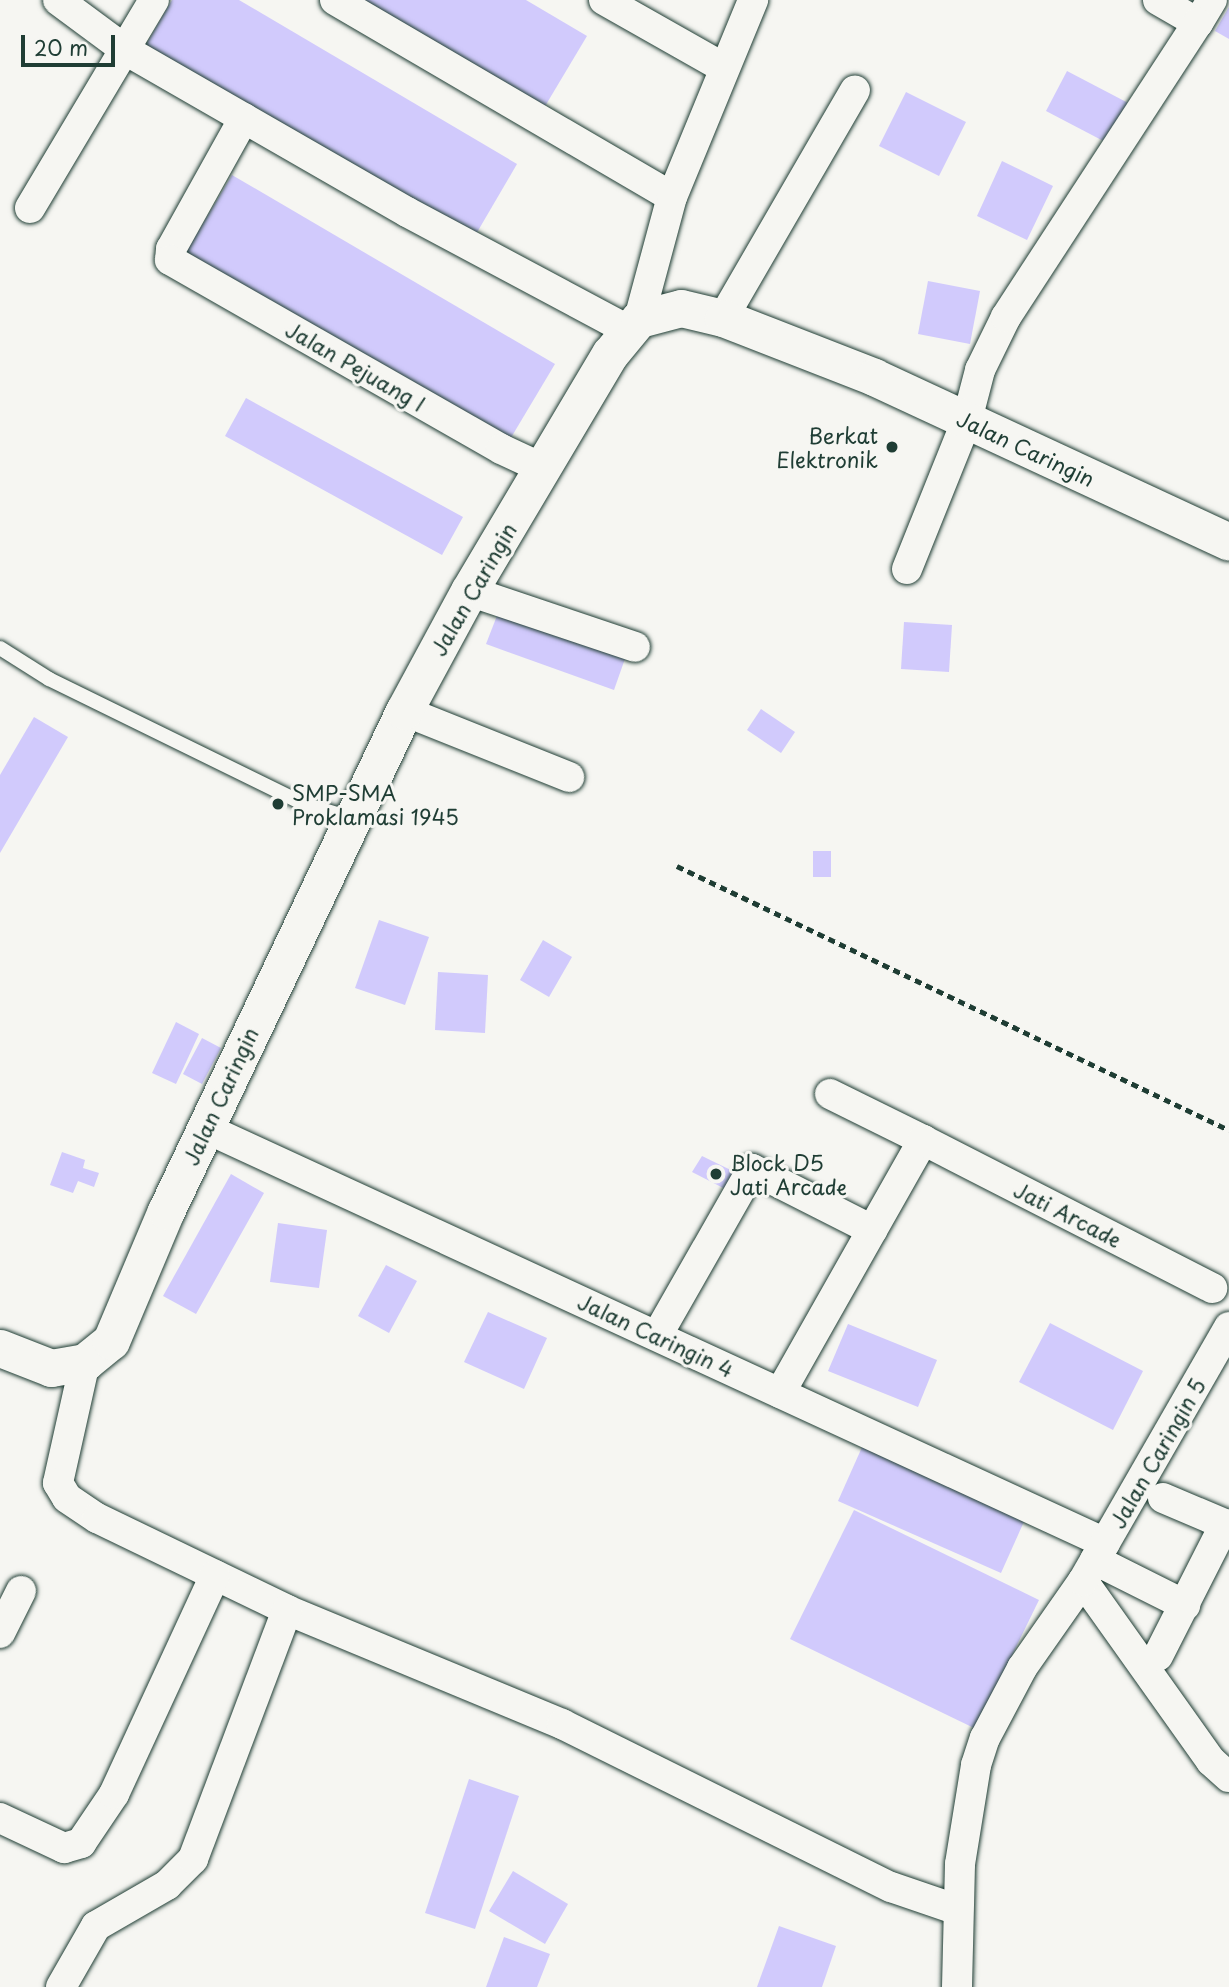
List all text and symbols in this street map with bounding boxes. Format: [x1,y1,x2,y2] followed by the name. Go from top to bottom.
[24,21,119,65] scale bar
[34,31,88,63] text: 20 m
[282,316,430,416] street label: Jalan Pejuang I
[952,405,1100,491] street label: Jalan Caringin
[776,422,878,472] place label: Berkat Elektronik
[884,439,900,455] marker: Berkat Elektronik
[424,517,522,661] street label: Jalan Caringin
[292,779,459,829] place label: SMP-SMA Proklamasi 1945
[270,796,286,812] marker: SMP-SMA Proklamasi 1945
[177,1022,263,1170] street label: Jalan Caringin
[730,1149,848,1199] place label: Block D5 Jati Arcade
[708,1166,724,1182] marker: Block D5 Jati Arcade
[1010,1176,1126,1252] street label: Jati Arcade
[573,1287,739,1383] street label: Jalan Caringin 4
[1103,1373,1211,1533] street label: Jalan Caringin 5

